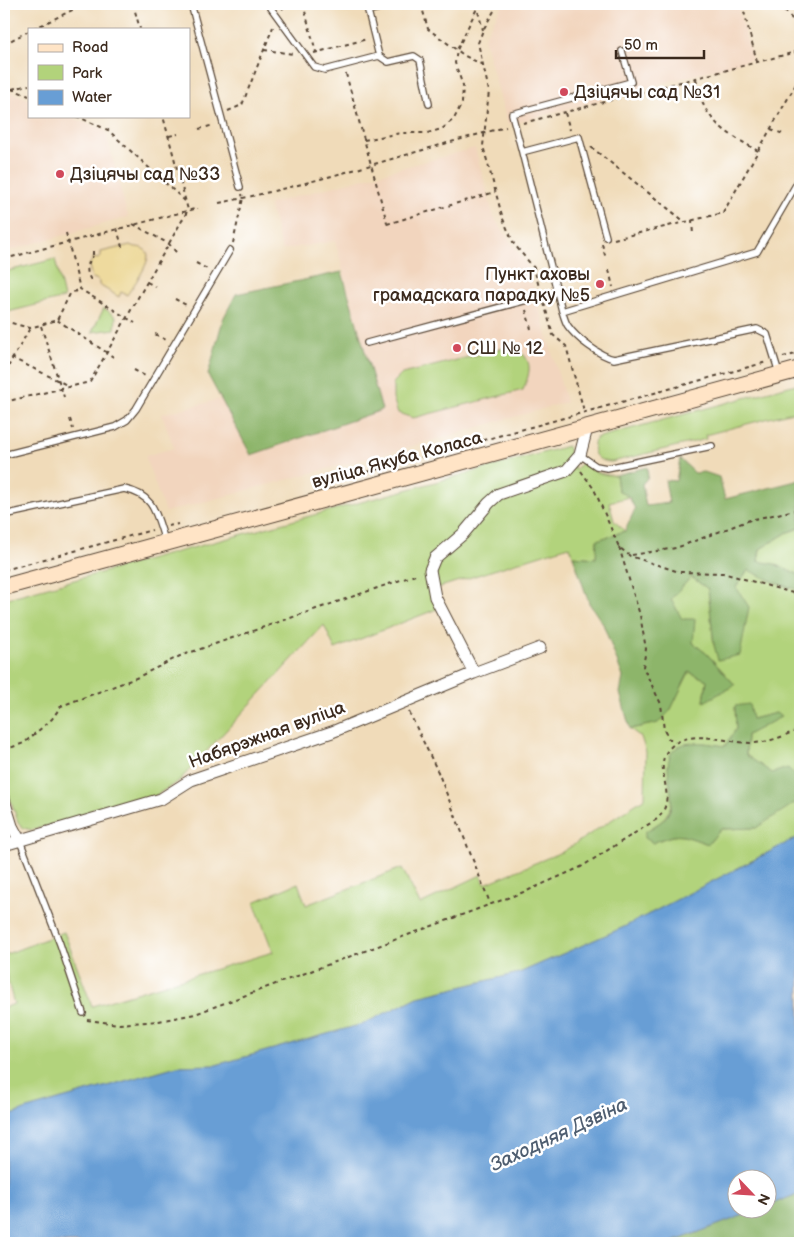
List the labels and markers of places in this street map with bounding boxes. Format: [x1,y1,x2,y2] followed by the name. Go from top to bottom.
[574,82,720,103] place label: Дзіцячы сад №31
[558,86,570,98] marker: Дзіцячы сад №31
[70,164,220,185] place label: Дзіцячы сад №33
[54,168,66,180] marker: Дзіцячы сад №33
[373,264,590,306] place label: Пункт аховы грамадскага парадку №5
[594,278,606,290] marker: Пункт аховы грамадскага парадку №5
[467,338,544,359] place label: СШ № 12
[451,342,463,354] marker: СШ № 12

